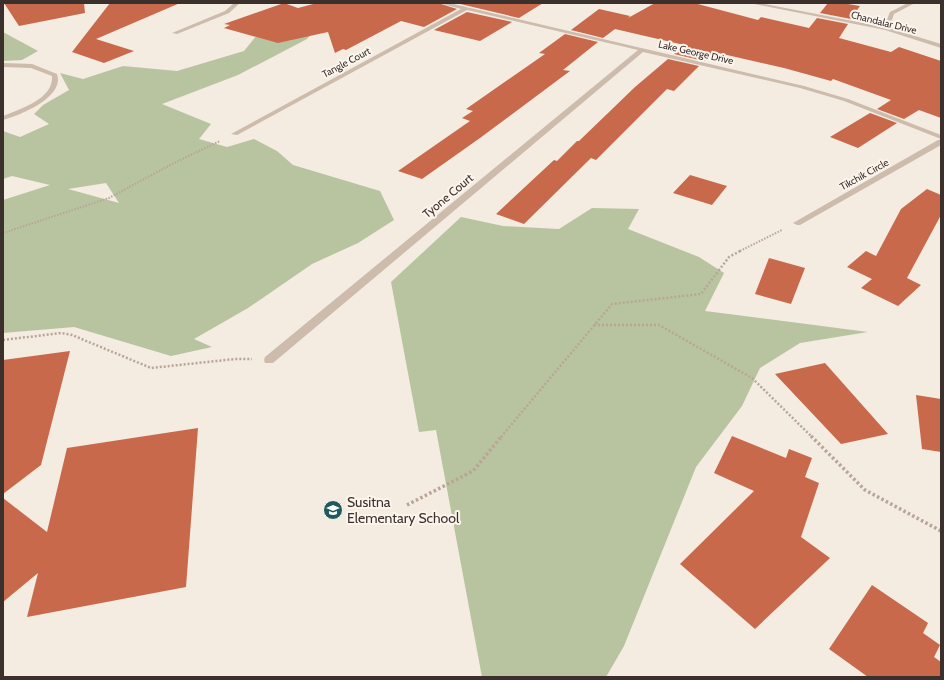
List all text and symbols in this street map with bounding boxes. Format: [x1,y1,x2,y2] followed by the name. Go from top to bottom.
[850,8,918,37] street label: Chandalar Drive
[657,38,735,67] street label: Lake George Drive
[320,44,373,81] street label: Tangle Court
[837,156,891,193] street label: Tikchik Circle
[419,170,476,221] street label: Tyone Court
[347,493,460,527] place label: Susitna Elementary School
[322,499,344,521] school or university icon: Susitna Elementary School

